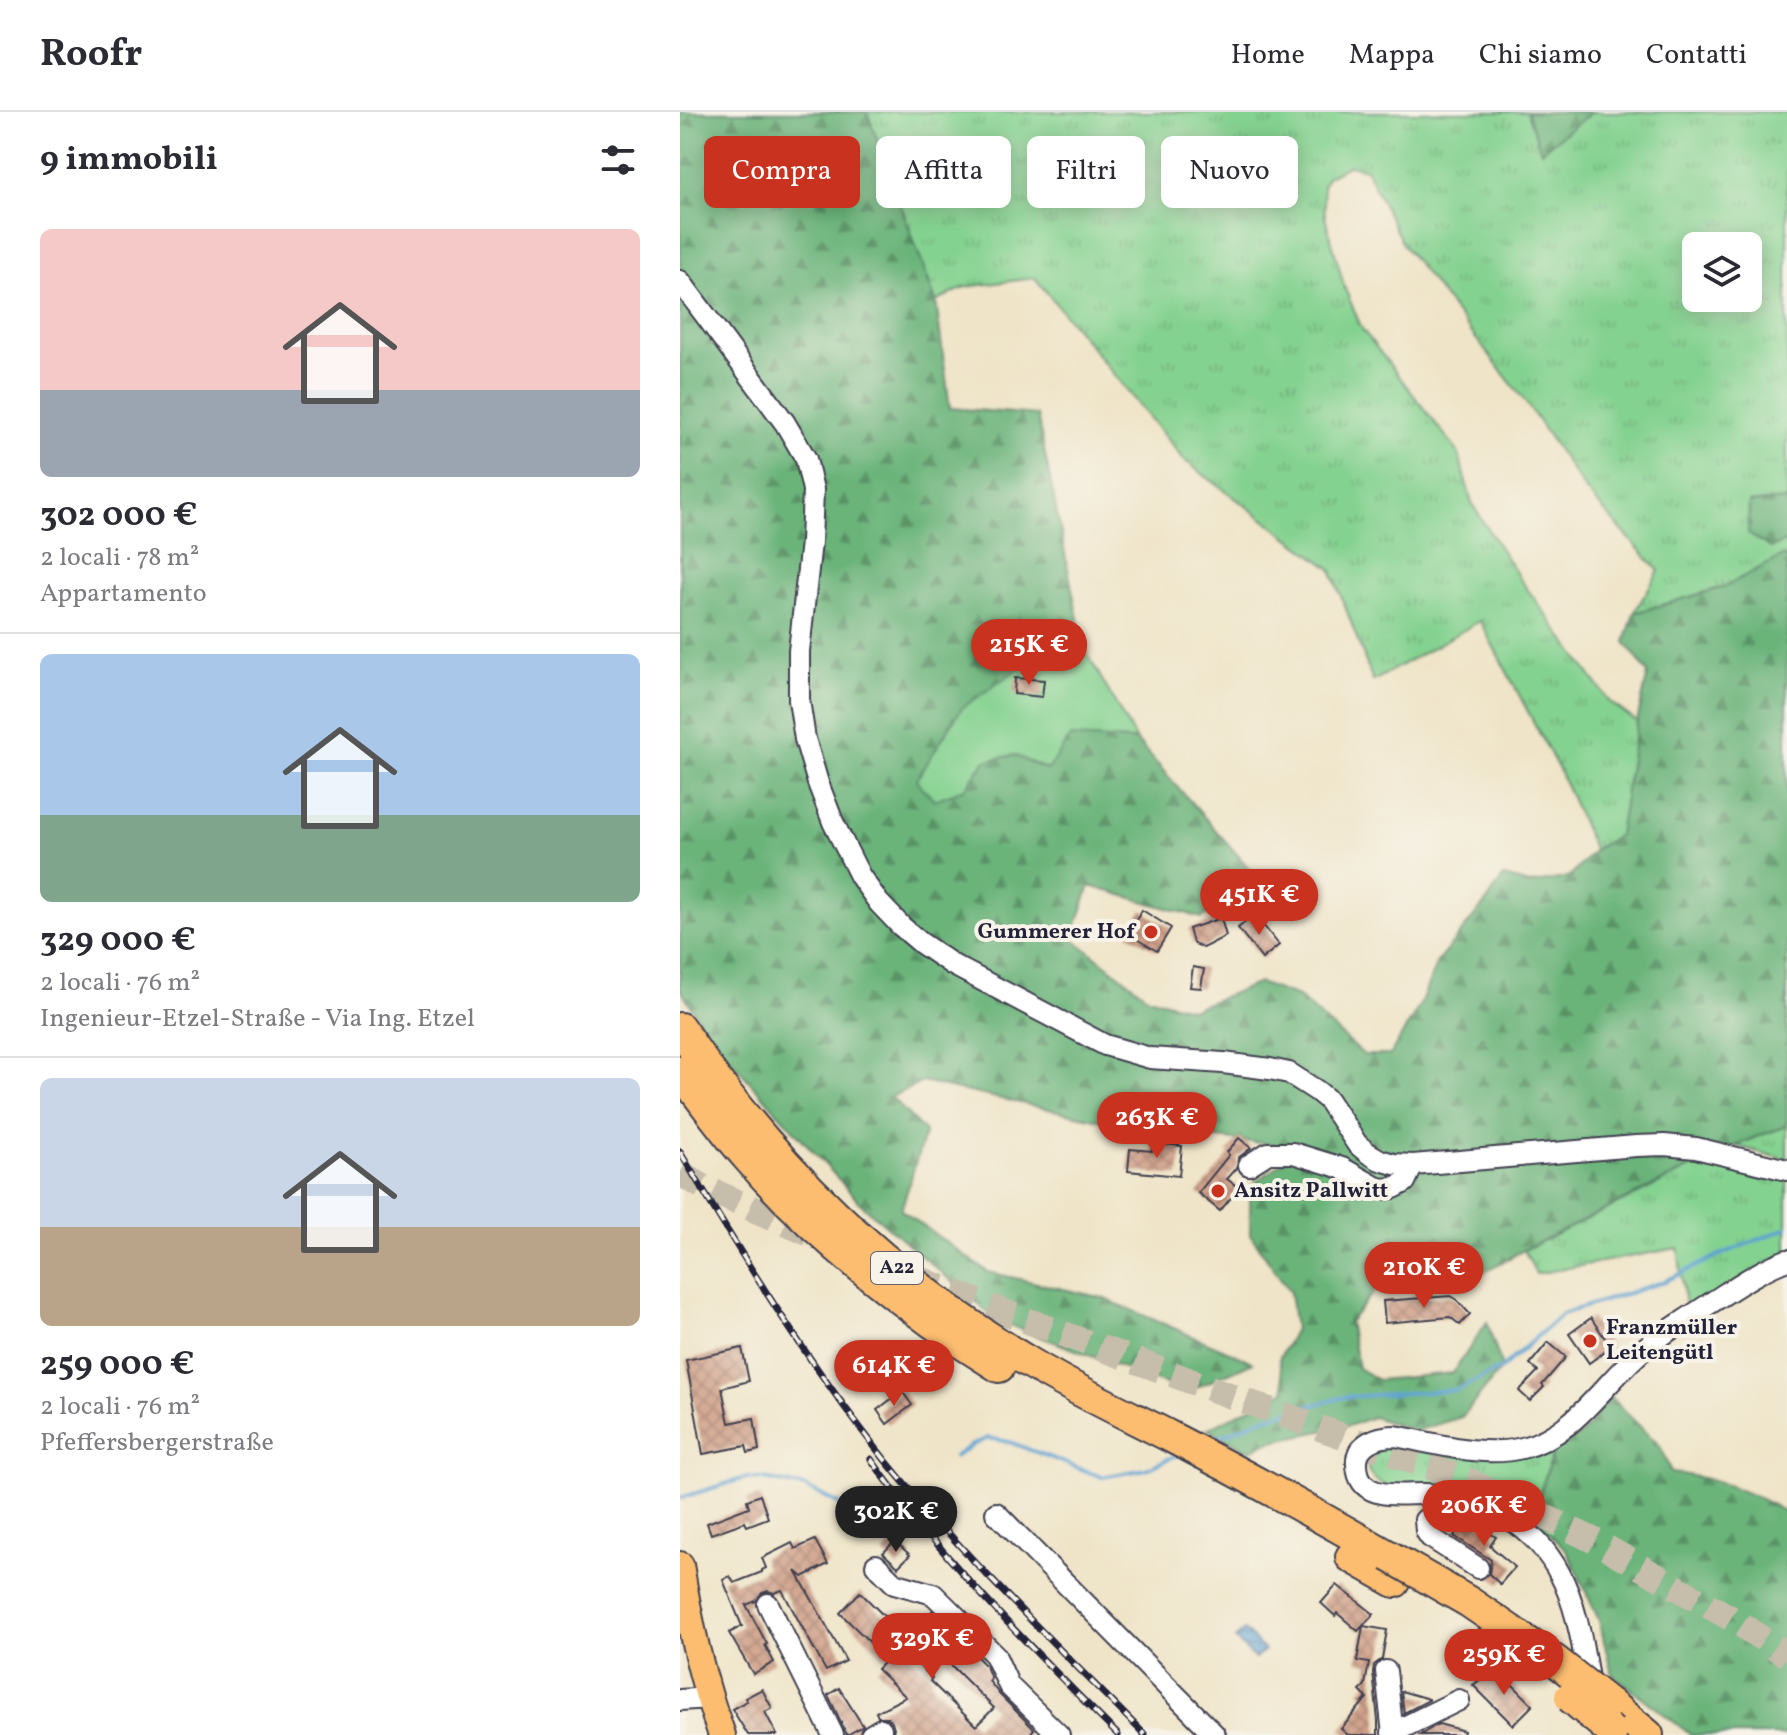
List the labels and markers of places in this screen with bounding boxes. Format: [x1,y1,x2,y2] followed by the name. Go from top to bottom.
[964,619,1094,687] pin: 215K €
[1194,869,1324,937] pin: 451K €
[978,917,1137,948] place label: Gummerer Hof
[1142,923,1160,941] marker: Gummerer Hof
[1092,1092,1222,1160] pin: 263K €
[1234,1176,1388,1207] place label: Ansitz Pallwitt
[1209,1182,1227,1200] marker: Ansitz Pallwitt
[1359,1242,1489,1310] pin: 210K €
[1606,1313,1738,1369] place label: Franzmüller Leitengütl
[1581,1332,1599,1350] marker: Franzmüller Leitengütl
[829,1340,959,1408] pin: 614K €
[1419,1480,1549,1548] pin: 206K €
[831,1486,961,1554] pin: 302K €
[867,1613,997,1681] pin: 329K €
[1439,1629,1569,1697] pin: 259K €

